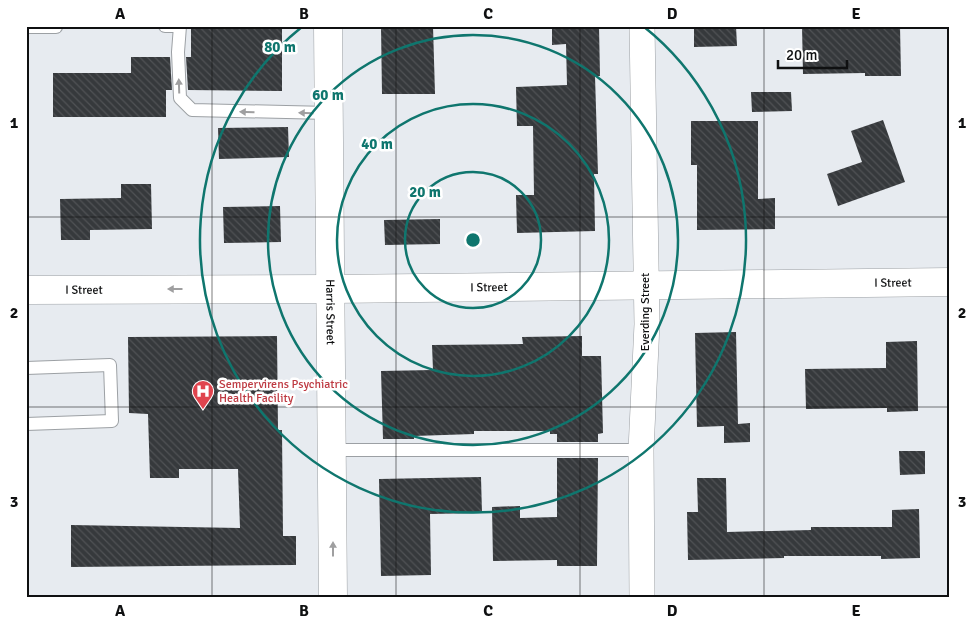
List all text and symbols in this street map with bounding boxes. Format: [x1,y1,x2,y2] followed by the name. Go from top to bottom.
[115,4,126,24] text: A
[299,4,309,24] text: B
[483,4,493,24] text: C
[667,4,678,24] text: D
[851,4,861,24] text: E
[264,38,296,56] text: 80 m
[778,38,847,70] scale bar
[786,46,817,64] text: 20 m
[175,78,183,94] one-way arrow
[312,86,344,104] text: 60 m
[239,107,255,115] one-way arrow
[297,109,313,117] one-way arrow
[10,113,19,133] text: 1
[958,113,967,133] text: 1
[361,135,393,153] text: 40 m
[409,183,441,201] text: 20 m
[464,231,482,249] centre of rings
[638,273,653,351] street label: Everding Street
[874,275,912,291] street label: I Street
[322,279,338,345] street label: Harris Street
[470,280,508,295] street label: I Street
[65,283,103,298] street label: I Street
[167,286,183,294] one-way arrow
[10,303,18,323] text: 2
[958,303,966,323] text: 2
[219,377,348,406] place label: Sempervirens Psychiatric Health Facility
[191,379,215,410] hospital icon: Sempervirens Psychiatric Health Facility
[10,492,18,512] text: 3
[958,492,966,512] text: 3
[329,541,337,557] one-way arrow
[115,601,126,621] text: A
[299,601,309,621] text: B
[483,601,493,621] text: C
[667,601,678,621] text: D
[851,601,861,621] text: E

